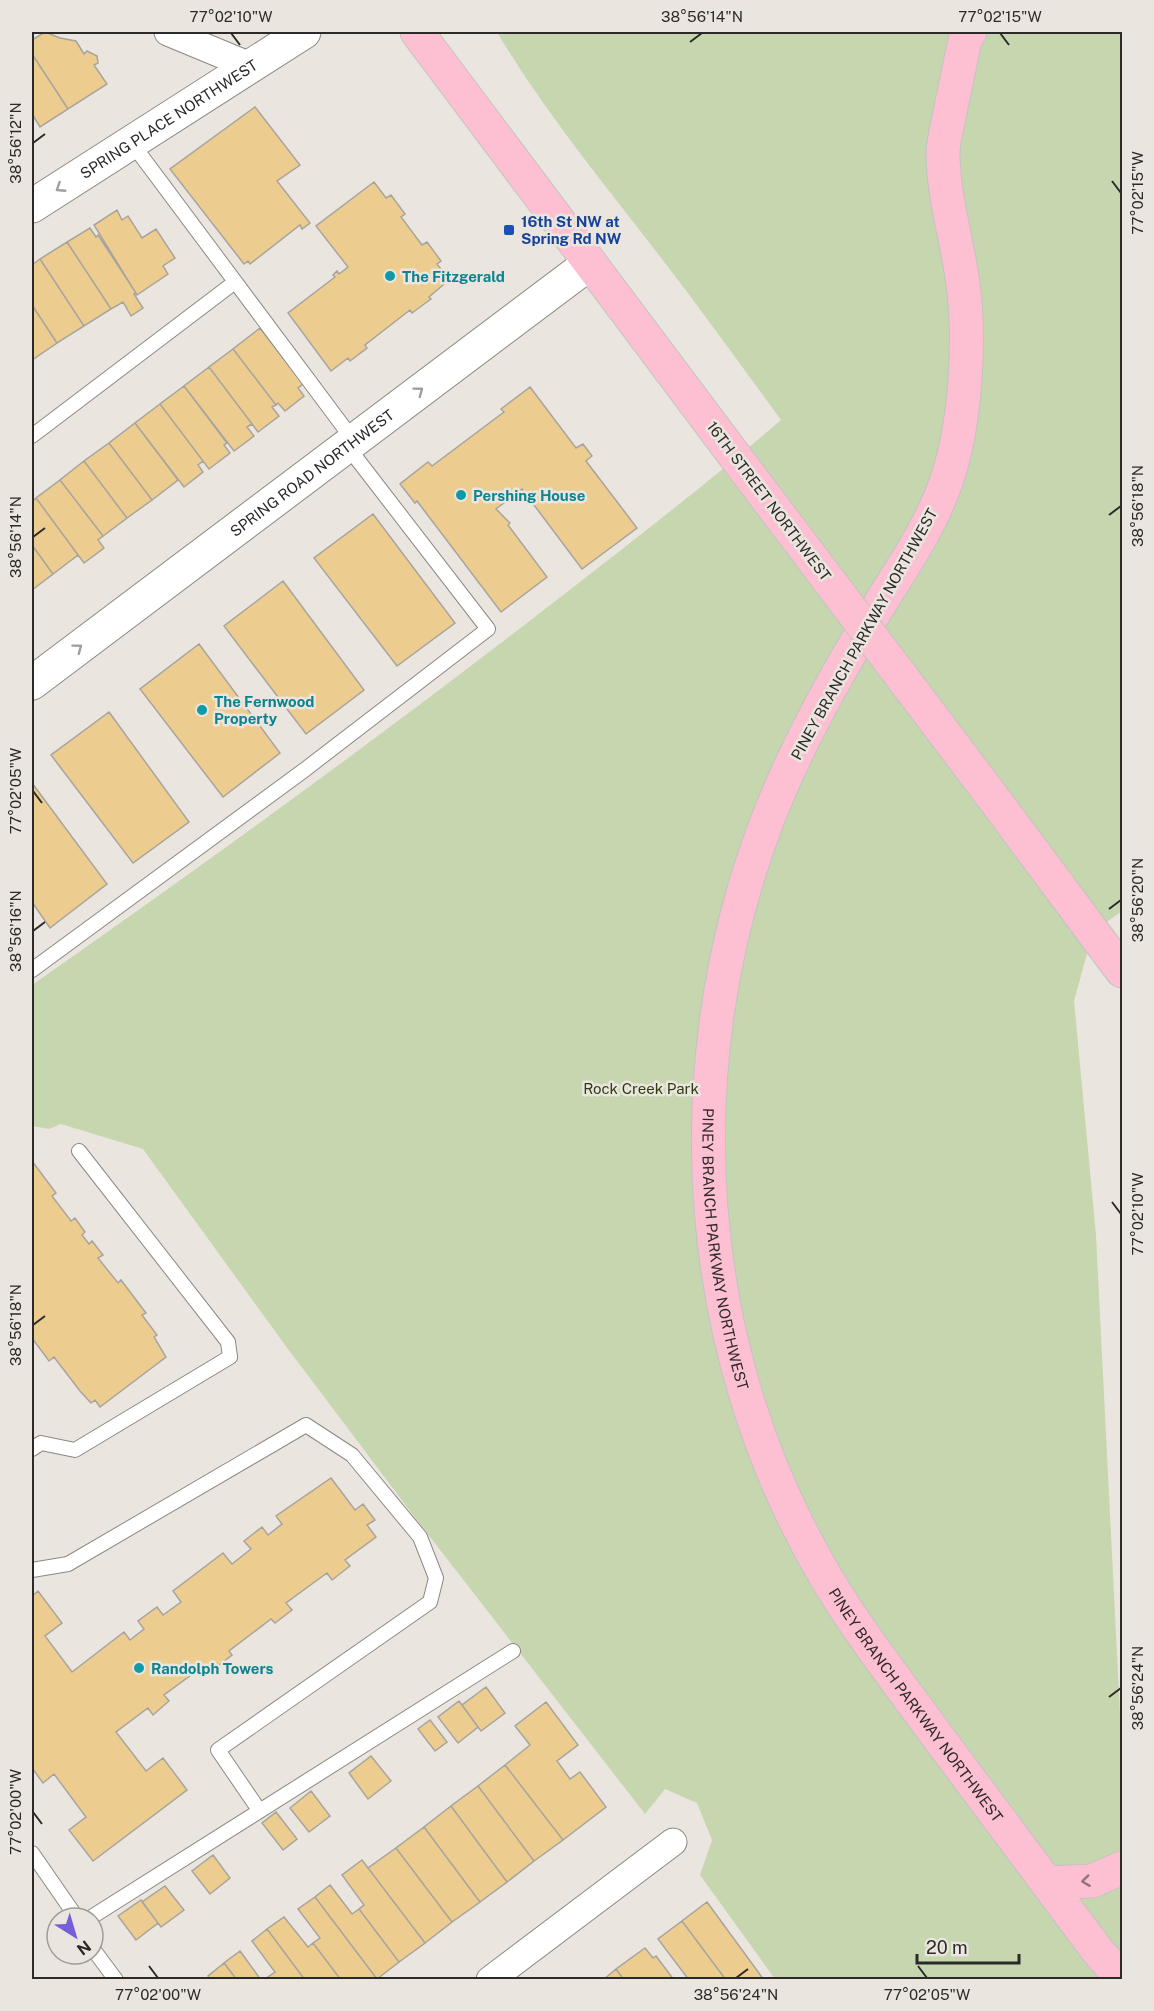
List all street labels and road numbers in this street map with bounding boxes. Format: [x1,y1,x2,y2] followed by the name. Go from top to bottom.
[77,56,260,182] street label: SPRING PLACE NORTHWEST
[227,405,397,540] street label: SPRING ROAD NORTHWEST
[704,418,835,584] street label: 16TH STREET NORTHWEST
[788,505,940,763] street label: PINEY BRANCH PARKWAY NORTHWEST
[700,1108,752,1392] street label: PINEY BRANCH PARKWAY NORTHWEST
[826,1585,1007,1825] street label: PINEY BRANCH PARKWAY NORTHWEST

